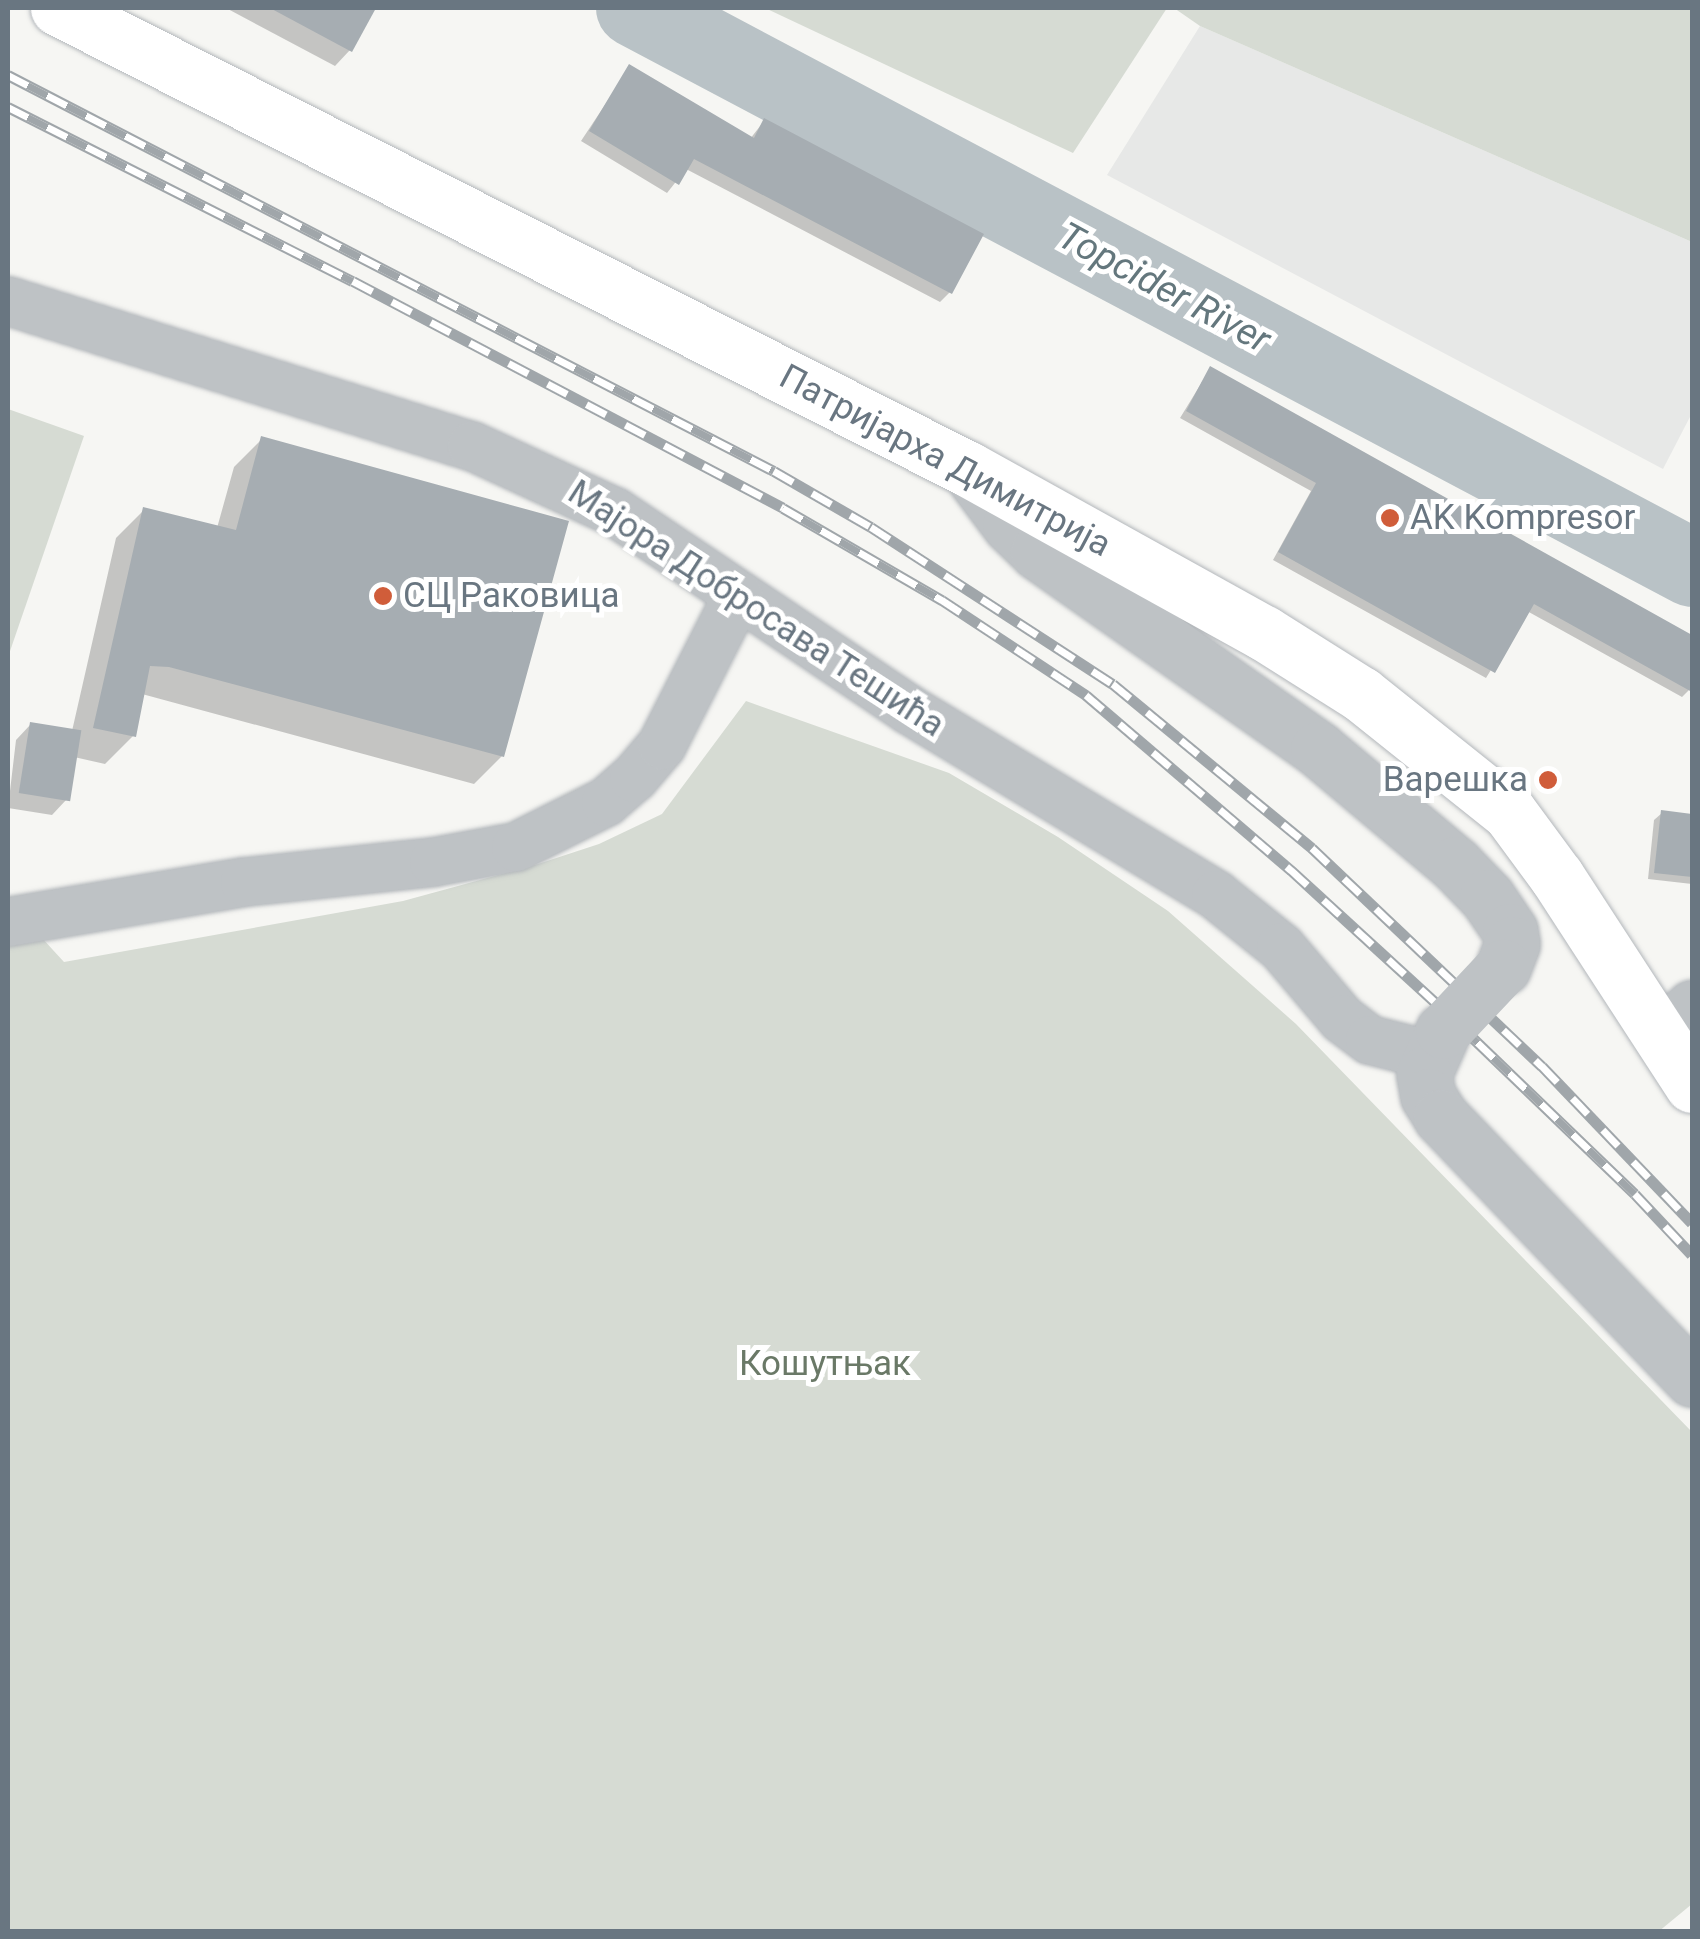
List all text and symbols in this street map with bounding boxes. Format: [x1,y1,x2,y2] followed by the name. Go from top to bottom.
[1050,213,1278,363] water label: Topcider River
[772,356,1118,566] street label: Патријарха Димитрија
[560,471,952,747] street label: Мајора Добросава Тешића
[1410,497,1635,539] place label: AK Kompresor
[1379,507,1401,529] marker: AK Kompresor
[403,575,620,617] place label: СЦ Раковица
[372,585,394,607] marker: СЦ Раковица
[1383,759,1528,801] place label: Варешка
[1537,769,1559,791] marker: Варешка
[739,1343,911,1385] park label: Кошутњак

